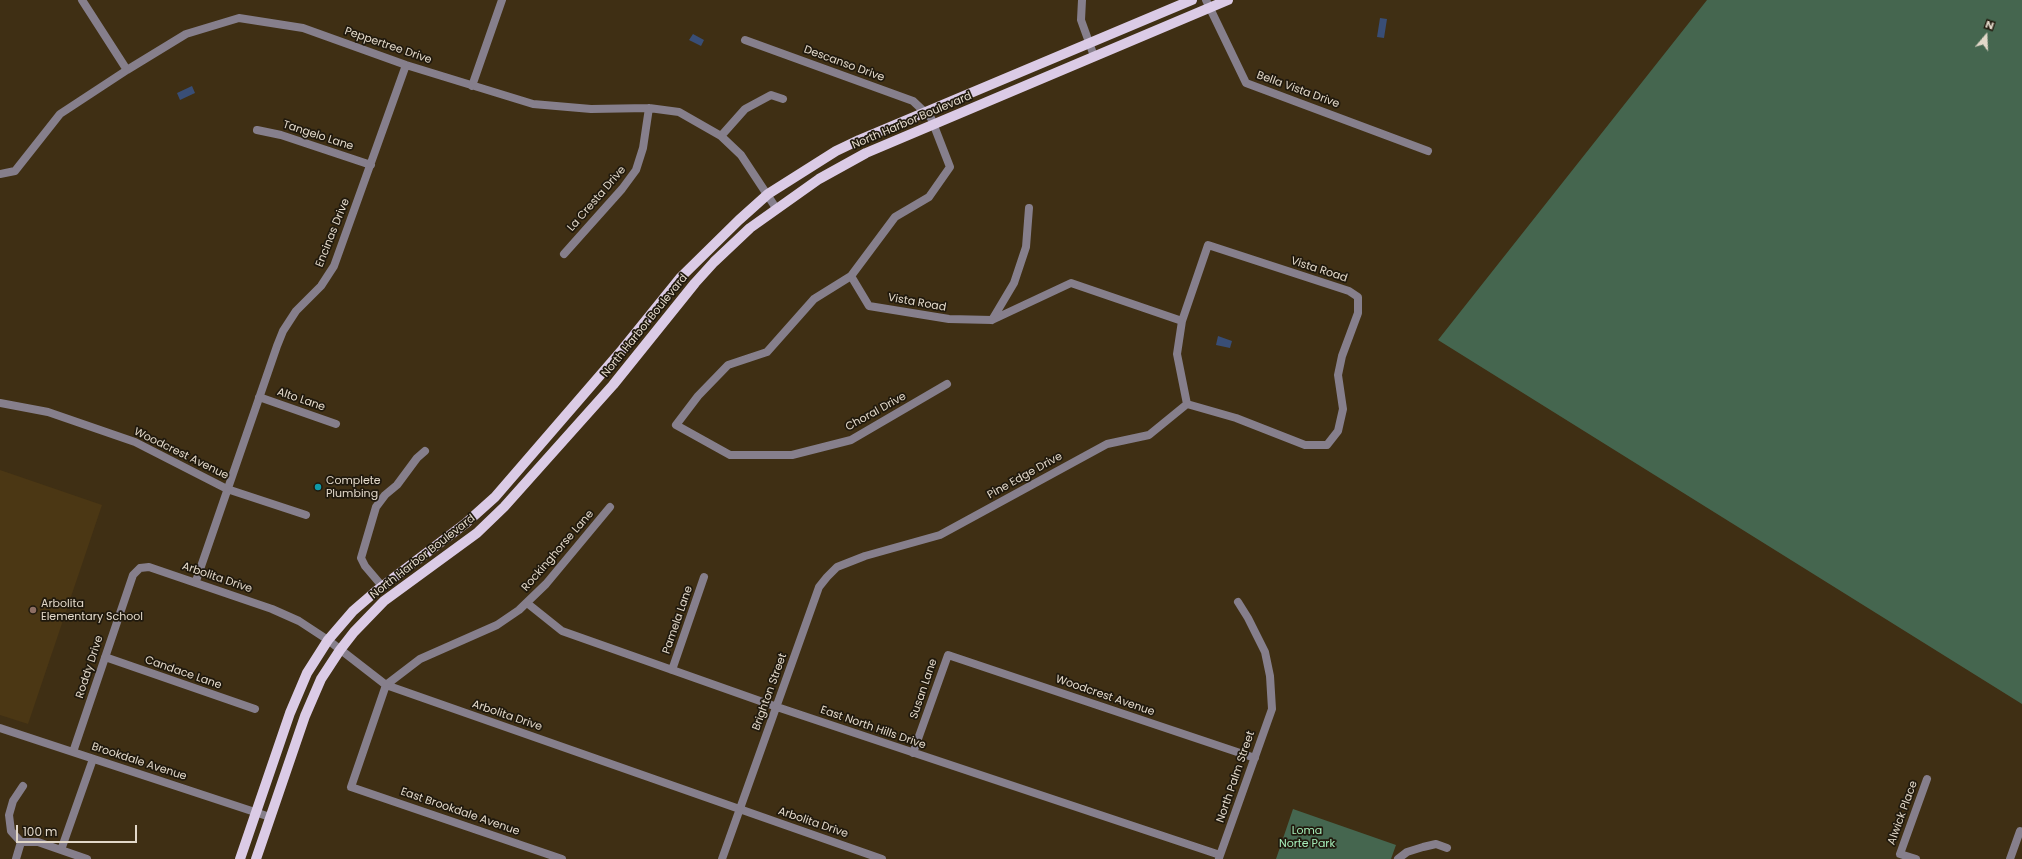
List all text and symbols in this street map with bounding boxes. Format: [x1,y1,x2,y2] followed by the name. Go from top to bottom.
[1966,16,2006,56] north arrow
[1983,16,1996,34] text: N
[343,25,433,67] street label: Peppertree Drive
[802,43,886,85] street label: Descanso Drive
[1255,69,1341,111] street label: Bella Vista Drive
[850,90,974,152] street label: North Harbor Boulevard
[281,118,355,154] street label: Tangelo Lane
[565,164,629,234] street label: La Cresta Drive
[313,197,353,269] street label: Encinas Drive
[1289,255,1349,285] street label: Vista Road
[599,272,691,380] street label: North Harbor Boulevard
[887,291,947,315] street label: Vista Road
[275,386,327,414] street label: Alto Lane
[843,390,909,434] street label: Choral Drive
[131,425,231,483] street label: Woodcrest Avenue
[985,450,1065,502] street label: Pine Edge Drive
[326,474,381,500] place label: Complete Plumbing
[313,482,323,492] marker: Complete Plumbing
[519,508,597,594] street label: Rockinghorse Lane
[368,512,478,602] street label: North Harbor Boulevard
[180,560,254,596] street label: Arbolita Drive
[660,584,696,656] street label: Pamela Lane
[41,597,143,623] place label: Arbolita Elementary School
[28,605,38,615] marker: Arbolita Elementary School
[74,634,106,700] street label: Roddy Drive
[750,652,790,732] street label: Brighton Street
[143,654,223,692] street label: Candace Lane
[908,657,940,721] street label: Susan Lane
[1054,673,1156,719] street label: Woodcrest Avenue
[470,698,544,734] street label: Arbolita Drive
[819,704,927,752] street label: East North Hills Drive
[1214,730,1258,824] street label: North Palm Street
[90,740,188,784] street label: Brookdale Avenue
[1885,779,1921,847] street label: Alwick Place
[399,785,521,839] street label: East Brookdale Avenue
[776,805,850,841] street label: Arbolita Drive
[18,817,139,843] scale bar
[23,823,57,840] text: 100 m
[1279,824,1335,850] park label: Loma Norte Park

